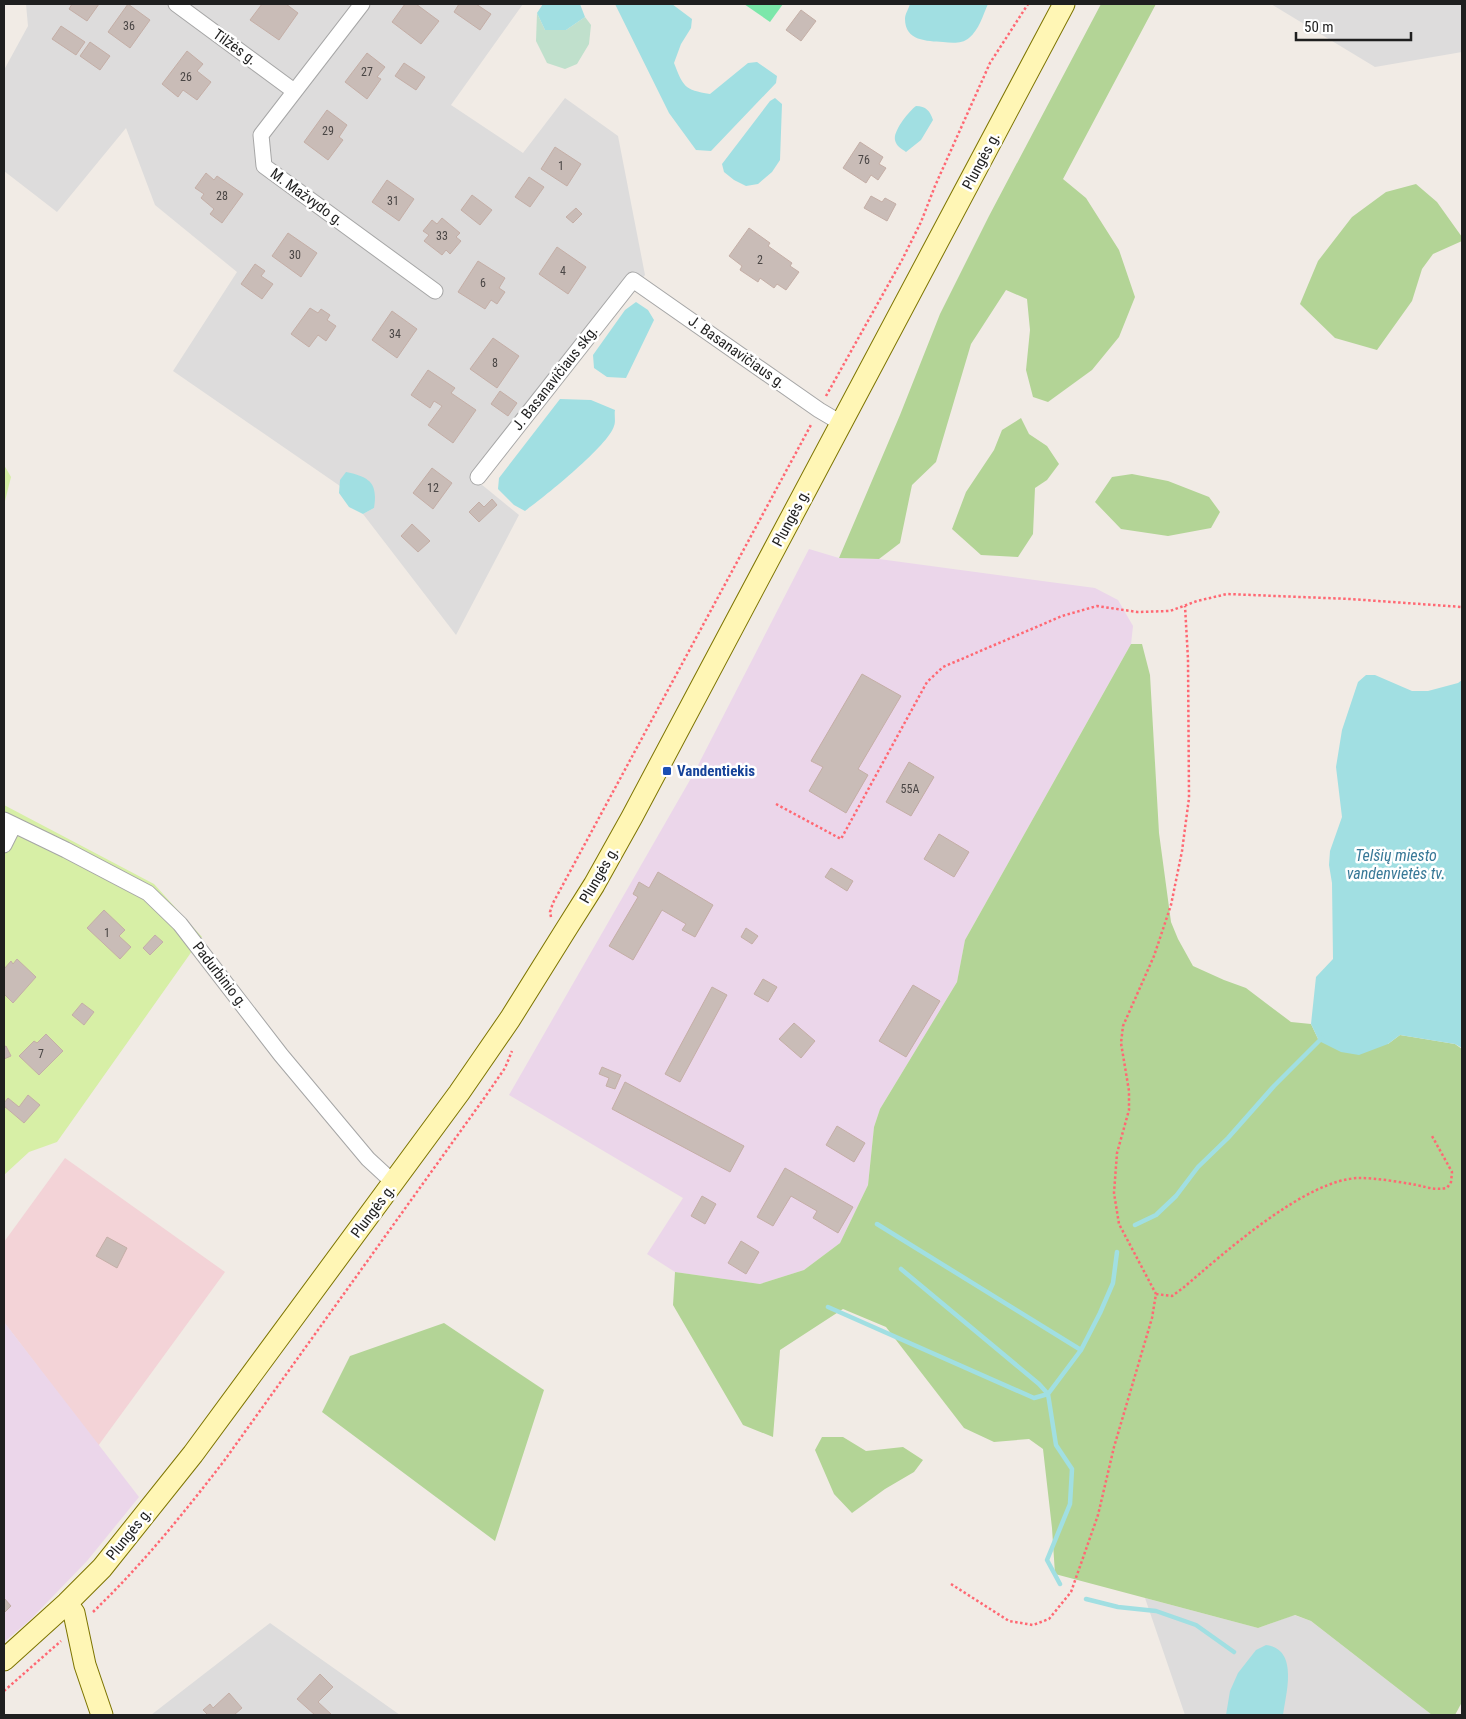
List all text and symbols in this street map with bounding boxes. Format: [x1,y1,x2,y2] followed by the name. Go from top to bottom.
[1296,10,1411,42] scale bar
[1304,18,1334,36] text: 50 m
[123,19,135,33] house number: 36
[210,25,260,69] street label: Tilžės g.
[361,65,373,79] house number: 27
[180,70,192,84] house number: 26
[322,124,334,138] house number: 29
[958,129,1004,193] street label: Plungės g.
[858,153,870,167] house number: 76
[558,159,564,173] house number: 1
[267,164,347,230] street label: M. Mažvydo g.
[216,189,228,203] house number: 28
[387,194,399,208] house number: 31
[436,229,448,243] house number: 33
[289,248,301,262] house number: 30
[757,253,763,267] house number: 2
[560,264,566,278] house number: 4
[480,276,486,290] house number: 6
[685,312,789,392] street label: J. Basanavičiaus g.
[508,322,602,434] street label: J. Basanavičiaus skg.
[389,327,401,341] house number: 34
[492,356,498,370] house number: 8
[427,481,439,495] house number: 12
[768,486,814,550] street label: Plungės g.
[677,762,755,780] place label: Vandentiekis
[661,765,673,777] marker: Vandentiekis
[901,782,919,796] house number: 55A
[576,844,622,906] street label: Plungės g.
[1347,846,1445,883] water label: Telšių miesto vandenvietės tv.
[104,926,110,940] house number: 1
[189,939,251,1011] street label: Padurbinio g.
[38,1047,44,1061] house number: 7
[347,1181,399,1241] street label: Plungės g.
[102,1504,156,1564] street label: Plungės g.

